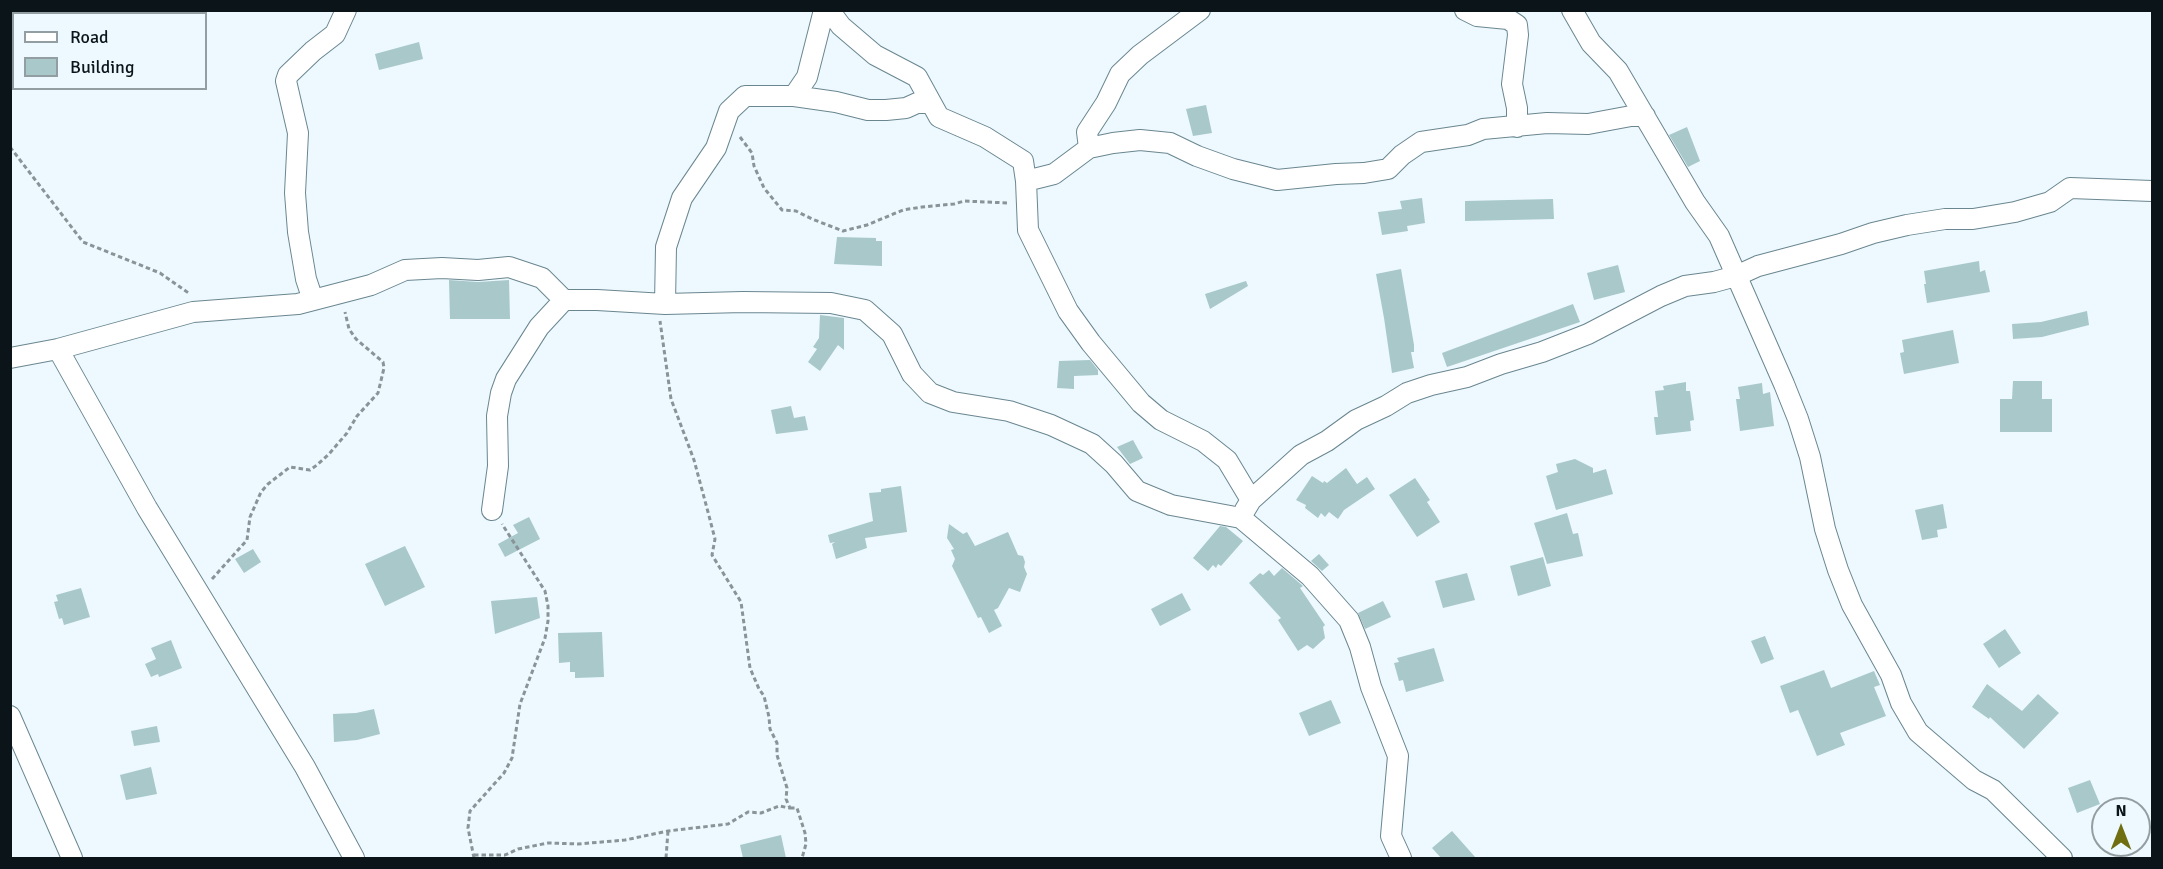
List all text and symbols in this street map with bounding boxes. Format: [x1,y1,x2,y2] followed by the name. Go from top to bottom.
[12,12,207,90] legend
[70,26,109,48] text: Road
[70,56,134,78] text: Building
[2091,797,2151,857] north arrow
[2115,801,2127,821] text: N

